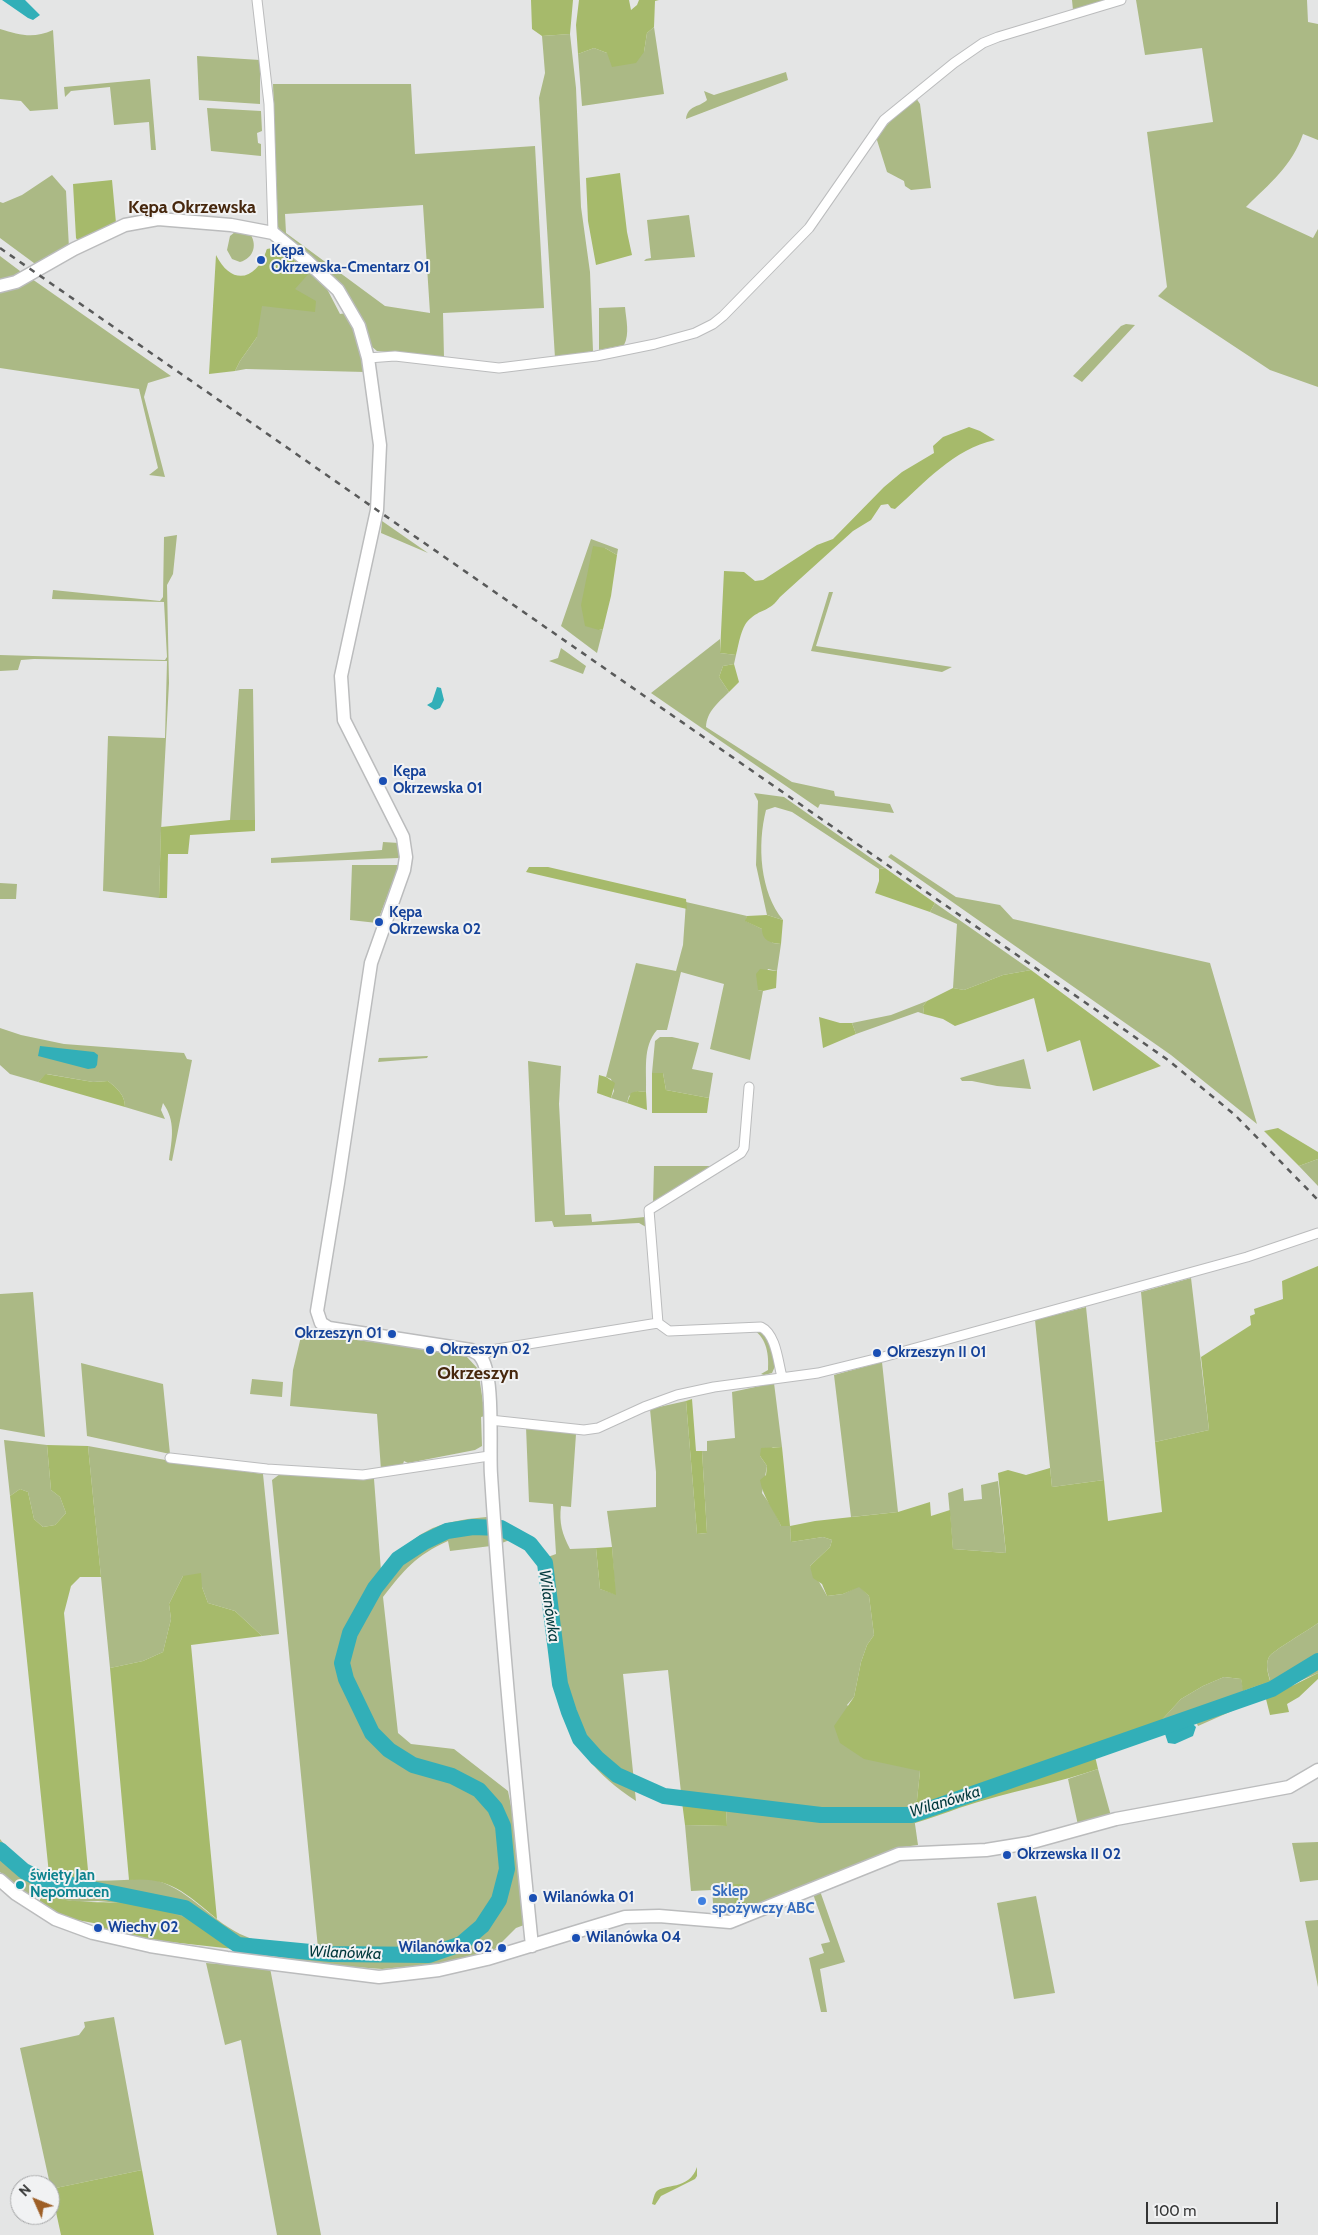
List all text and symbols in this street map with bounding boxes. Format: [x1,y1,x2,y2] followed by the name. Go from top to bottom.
[128,197,256,219] district label: Kępa Okrzewska
[271,242,430,277] place label: Kępa Okrzewska-Cmentarz 01
[255,254,267,266] marker: Kępa Okrzewska-Cmentarz 01
[393,763,483,798] place label: Kępa Okrzewska 01
[377,775,389,787] marker: Kępa Okrzewska 01
[389,904,481,939] place label: Kępa Okrzewska 02
[373,916,385,928] marker: Kępa Okrzewska 02
[295,1325,382,1343] place label: Okrzeszyn 01
[386,1328,398,1340] marker: Okrzeszyn 01
[440,1341,530,1359] place label: Okrzeszyn 02
[424,1344,436,1356] marker: Okrzeszyn 02
[887,1344,986,1362] place label: Okrzeszyn II 01
[871,1347,883,1359] marker: Okrzeszyn II 01
[437,1363,519,1385] district label: Okrzeszyn
[534,1569,564,1643] water label: Wilanówka
[907,1782,983,1822] water label: Wilanówka
[1017,1846,1121,1864] place label: Okrzewska II 02
[1001,1849,1013,1861] marker: Okrzewska II 02
[30,1867,109,1902] place label: święty Jan Nepomucen
[14,1879,26,1891] marker: święty Jan Nepomucen
[712,1883,815,1918] place label: Sklep spożywczy ABC
[543,1889,634,1907] place label: Wilanówka 01
[527,1892,539,1904] marker: Wilanówka 01
[696,1895,708,1907] marker: Sklep spożywczy ABC
[108,1919,178,1937] place label: Wiechy 02
[92,1922,104,1934] marker: Wiechy 02
[586,1929,681,1947] place label: Wilanówka 04
[570,1932,582,1944] marker: Wilanówka 04
[398,1939,492,1957] place label: Wilanówka 02
[308,1942,382,1964] water label: Wilanówka
[496,1942,508,1954] marker: Wilanówka 02
[10,2175,60,2225] north arrow
[15,2180,35,2200] text: N
[1148,2192,1280,2224] scale bar
[1154,2202,1196,2220] text: 100 m

